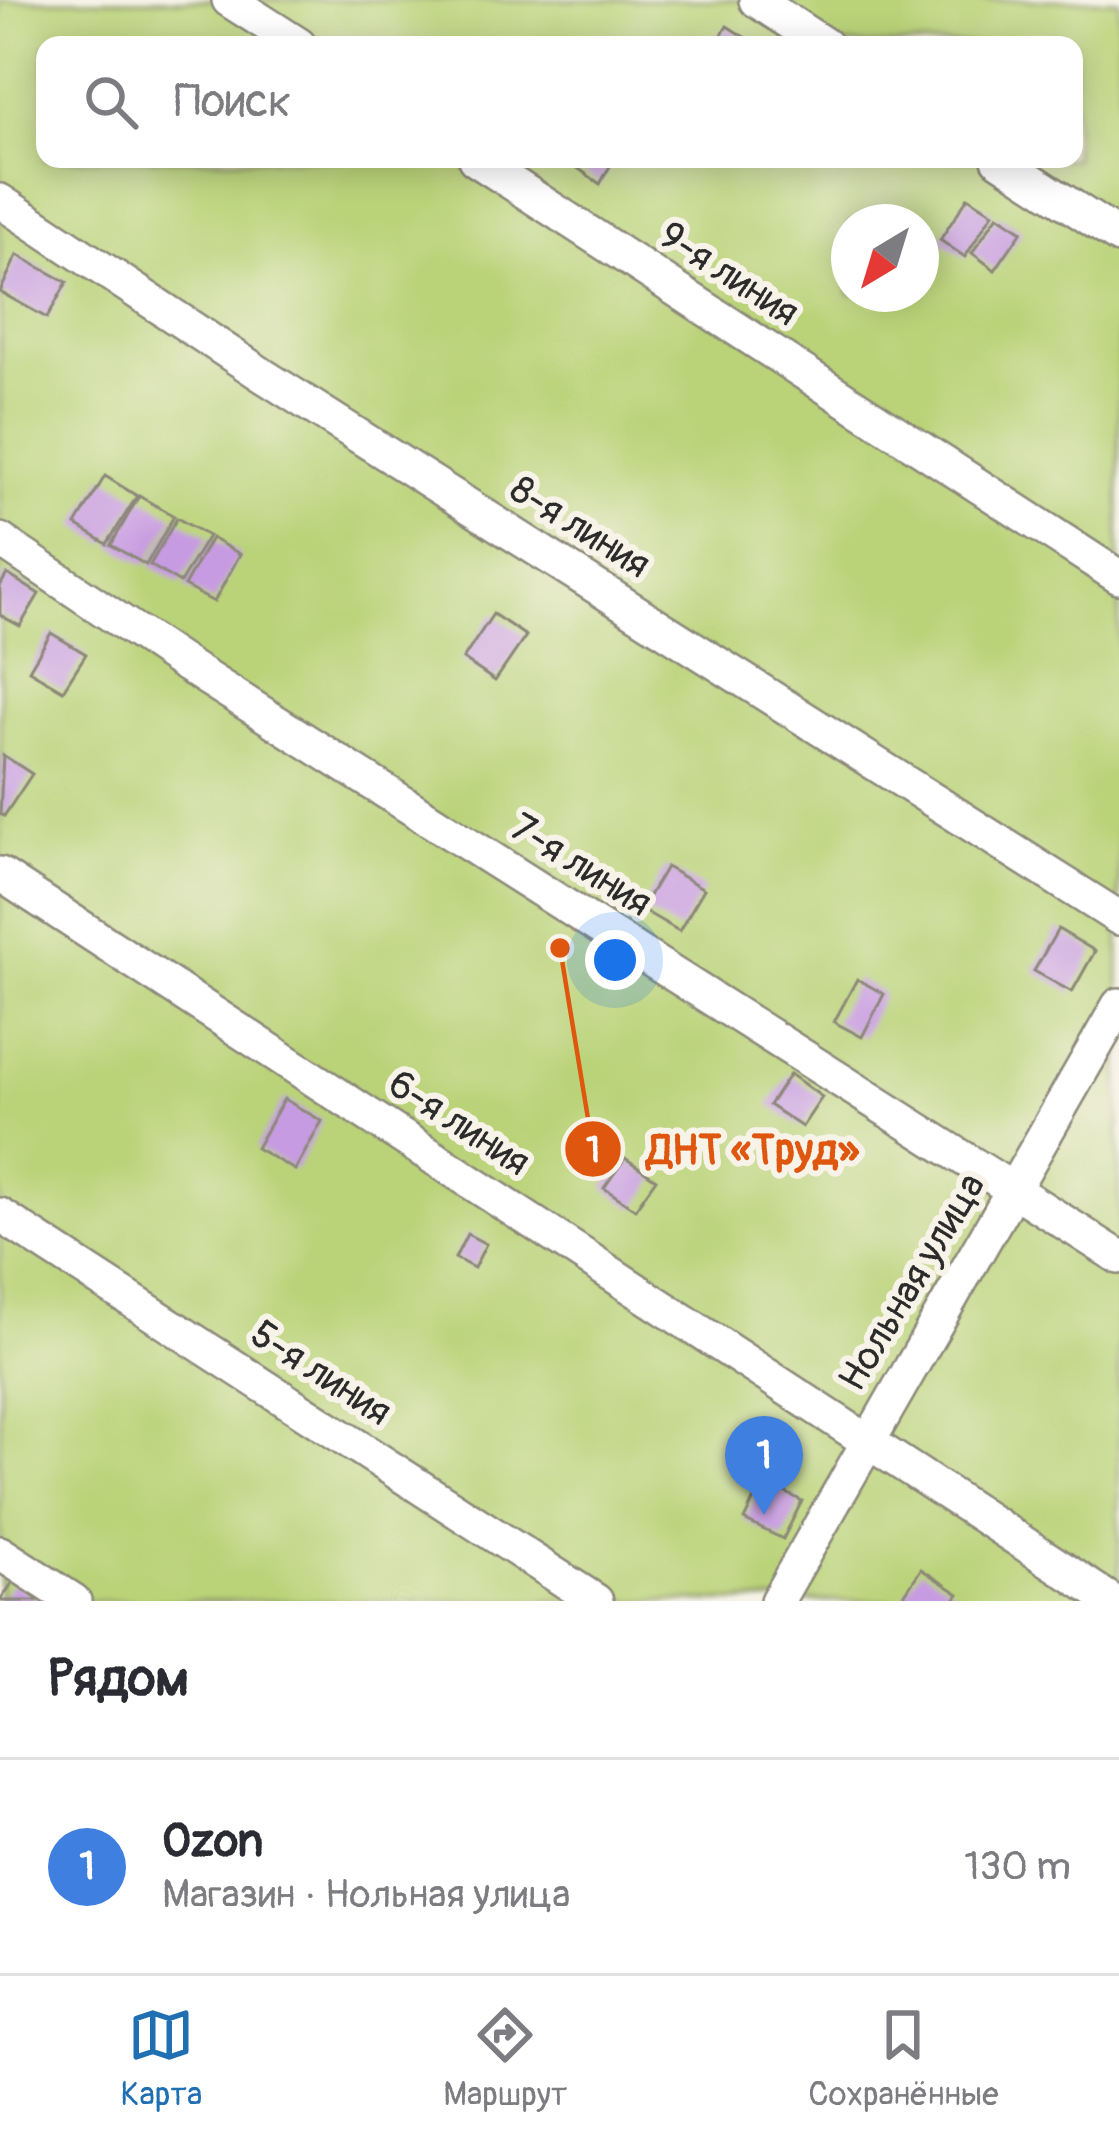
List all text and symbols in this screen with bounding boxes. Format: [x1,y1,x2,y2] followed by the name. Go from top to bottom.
[36,36,1083,168] search box
[78,69,144,135] icon: search
[174,74,291,130] text: Поиск
[831,204,939,312] north arrow
[650,211,808,337] street label: 9-я линия
[501,465,659,589] street label: 8-я линия
[501,803,661,927] street label: 7-я линия
[585,930,645,990] your location
[379,1059,539,1187] street label: 6-я линия
[563,1110,884,1188] callout: ДНТ «Труд»
[645,1125,860,1177] text: ДНТ «Труд»
[586,1128,600,1173] text: 1
[828,1164,996,1400] street label: Нольная улица
[242,1310,400,1436] street label: 5-я линия
[725,1416,803,1515] pin: 1
[48,1647,189,1711] text: Рядом
[162,1814,263,1870] text: Ozon
[79,1842,95,1891] text: 1
[964,1842,1071,1891] text: 130 m
[162,1870,570,1919] text: Магазин · Нольная улица
[120,2002,202,2115] tab: Карта
[443,2002,567,2115] tab: Маршрут
[808,2002,999,2115] tab: Сохранённые

